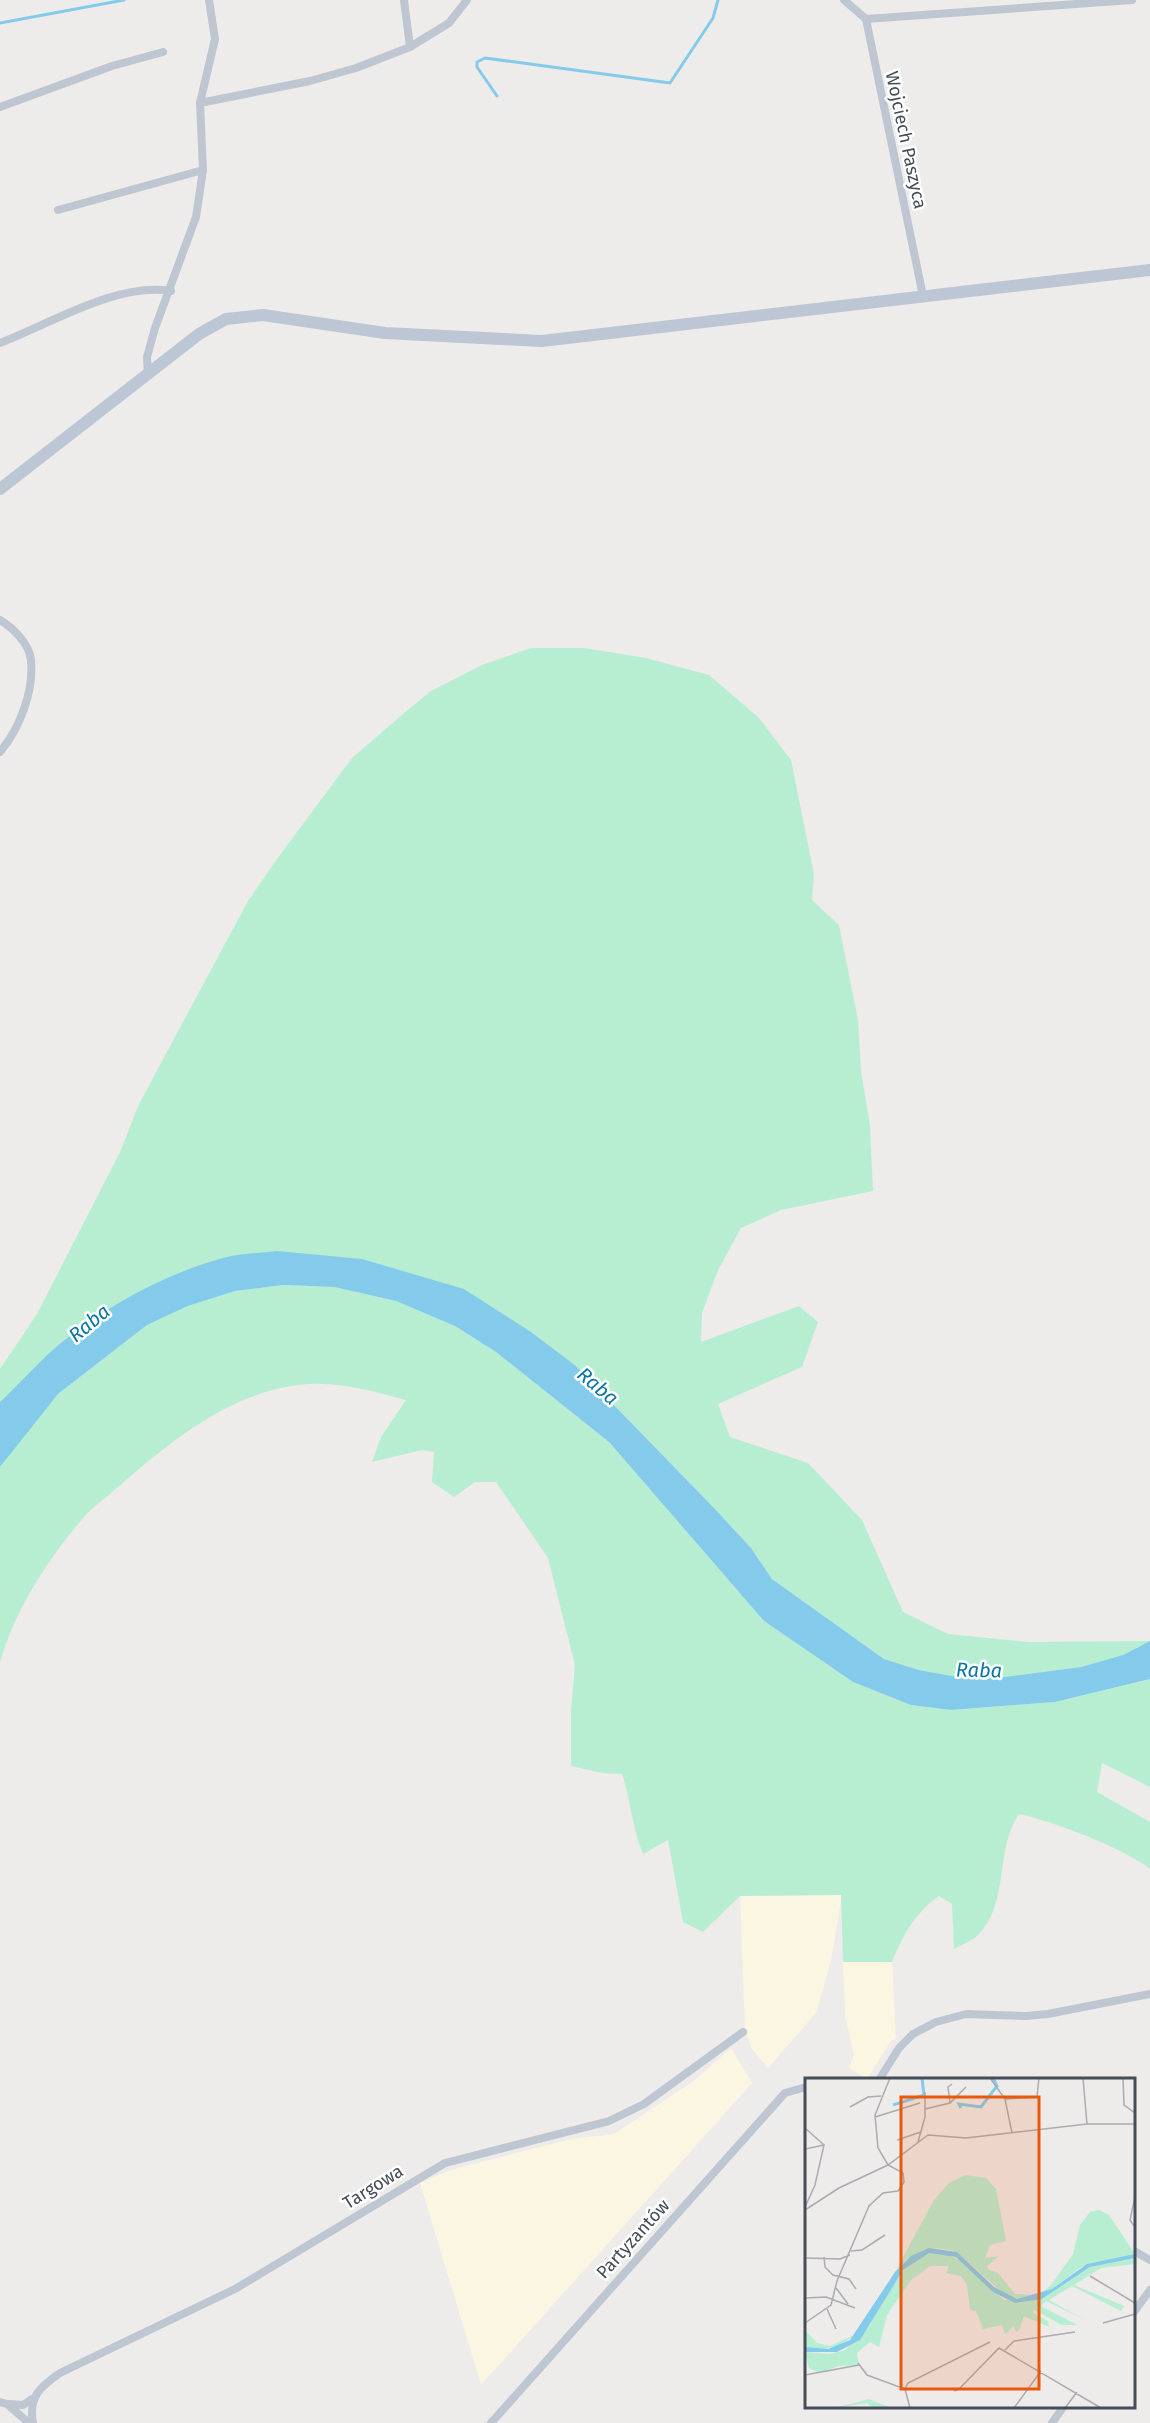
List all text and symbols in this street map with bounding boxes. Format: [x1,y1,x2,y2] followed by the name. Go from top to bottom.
[881,69,931,211] street label: Wojciech Paszyca
[64,1299,114,1347] water label: Raba
[573,1362,623,1410] water label: Raba
[956,1658,1002,1682] water label: Raba
[805,2078,1135,2408] inset map
[339,2160,407,2214] street label: Targowa
[592,2195,674,2283] street label: Partyzantów

